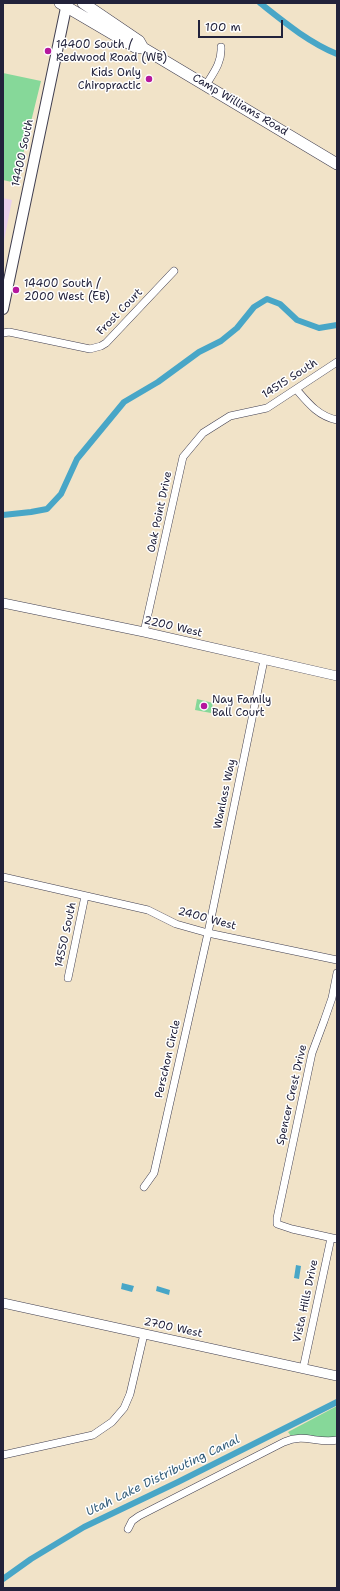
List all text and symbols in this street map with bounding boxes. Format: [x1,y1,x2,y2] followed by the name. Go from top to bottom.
[200,12,285,38] scale bar
[205,19,241,35] text: 100 m
[56,38,167,64] place label: 14400 South / Redwood Road (WB)
[43,46,53,56] marker: 14400 South / Redwood Road (WB)
[78,66,141,92] place label: Kids Only Chiropractic
[190,71,290,139] street label: Camp Williams Road
[144,74,154,84] marker: Kids Only Chiropractic
[9,118,37,188] street label: 14400 South
[24,277,110,303] place label: 14400 South / 2000 West (EB)
[11,285,21,295] marker: 14400 South / 2000 West (EB)
[95,286,145,338] street label: Frost Court
[260,356,320,402] street label: 14515 South
[145,470,175,554] street label: Oak Point Drive
[142,614,204,640] street label: 2200 West
[212,693,271,719] place label: Nay Family Ball Court
[199,701,209,711] marker: Nay Family Ball Court
[211,758,239,830] street label: Wanlass Way
[53,901,79,969] street label: 14550 South
[176,905,238,933] street label: 2400 West
[153,1019,183,1099] street label: Perschon Circle
[274,1043,310,1147] street label: Spencer Crest Drive
[291,1258,321,1344] street label: Vista Hills Drive
[142,1315,204,1341] street label: 2700 West
[84,1432,242,1520] water label: Utah Lake Distributing Canal

